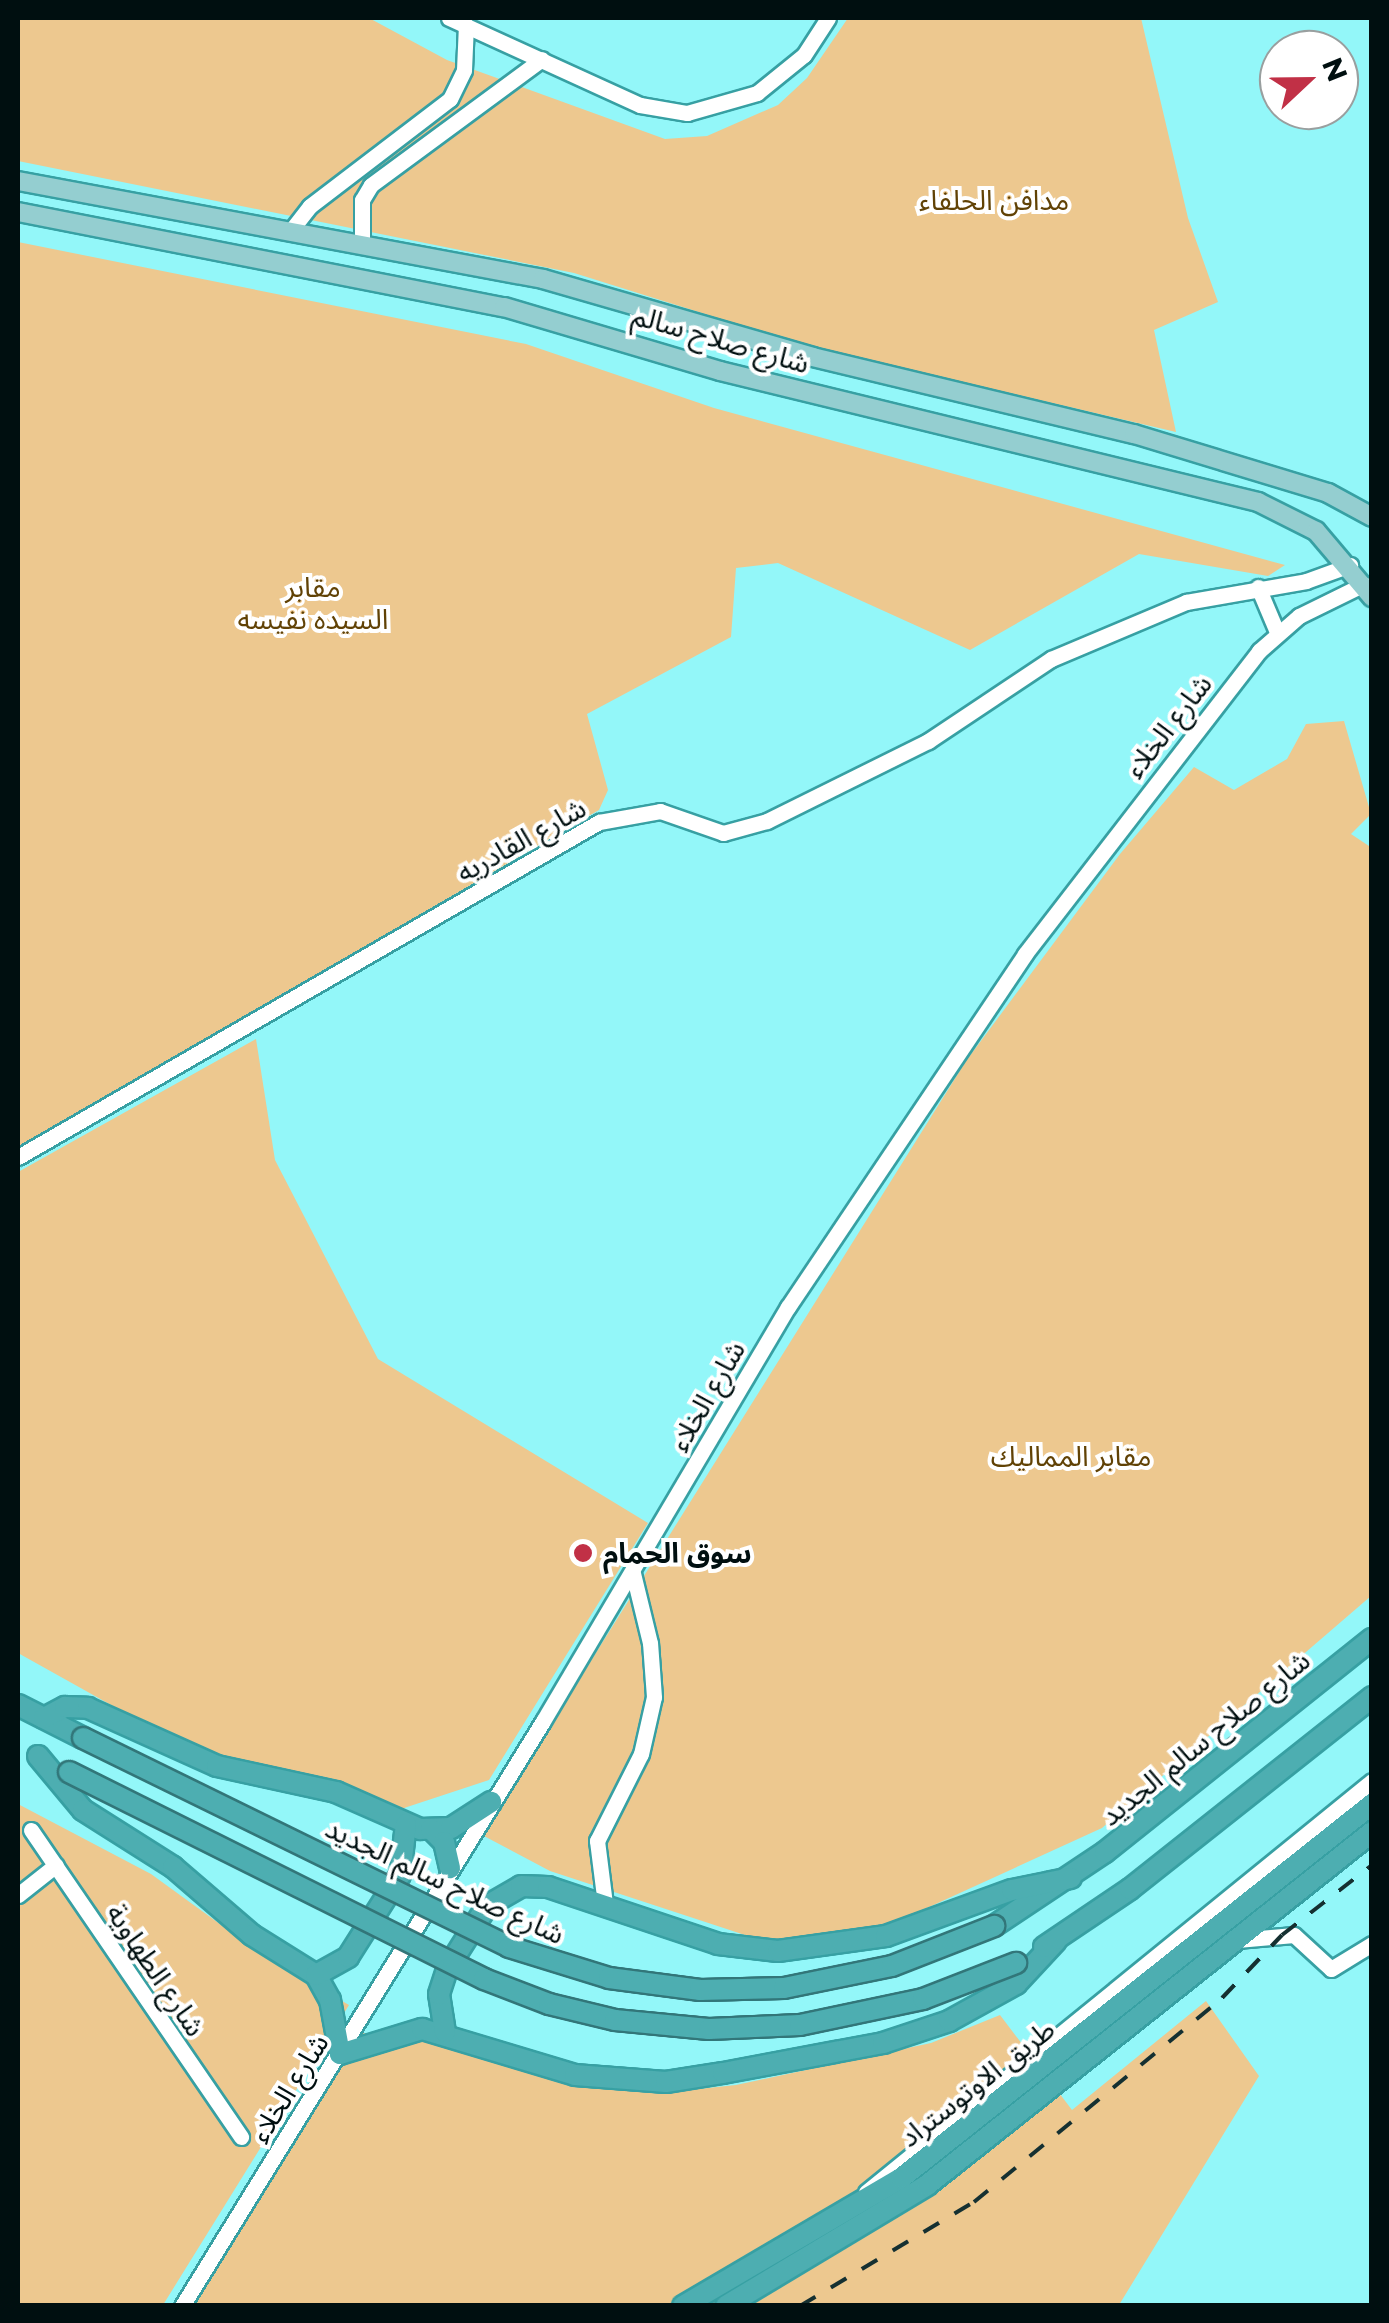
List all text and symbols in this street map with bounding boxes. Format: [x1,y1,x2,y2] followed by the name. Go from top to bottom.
[1259,30,1359,130] north arrow
[1315,53,1355,86] text: N
[919,183,1069,217] park label: مدافن الحلفاء
[629,298,813,380] street label: شارع صلاح سالم
[237,570,389,636] park label: مقابر السيده نفيسه
[1117,668,1219,784] street label: شارع الخلاء
[450,791,592,889] street label: شارع القادريه
[662,1335,752,1457] street label: شارع الخلاء
[991,1439,1151,1473] park label: مقابر المماليك
[603,1536,751,1570] place label: سوق الحمام
[572,1542,594,1564] marker: سوق الحمام
[1094,1643,1316,1833] street label: شارع صلاح سالم الجديد
[320,1811,570,1951] street label: شارع صلاح سالم الجديد
[99,1897,213,2043] street label: شارع الطهاوية
[893,2012,1061,2154] street label: طريق الاوتوستراد
[242,2027,336,2149] street label: شارع الخلاء

